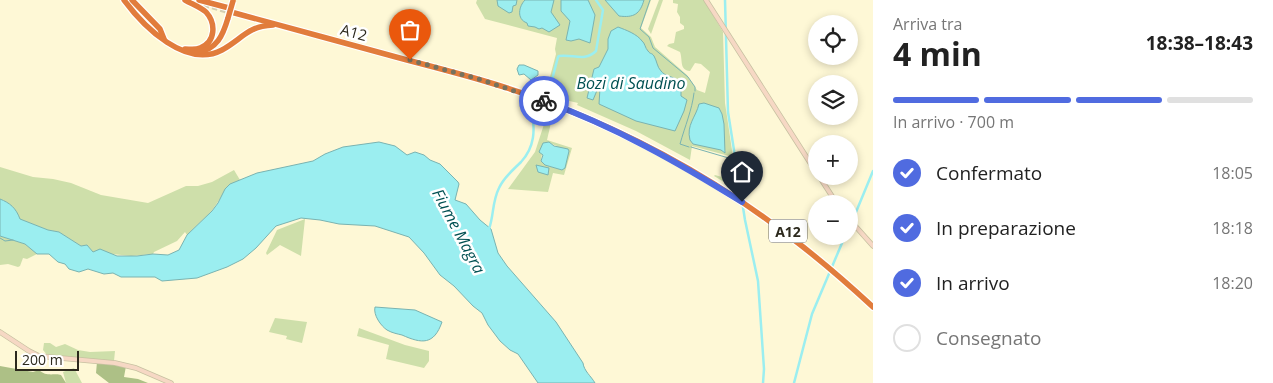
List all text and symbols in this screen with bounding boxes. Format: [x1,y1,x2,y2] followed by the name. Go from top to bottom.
[389,9,431,60] pin
[893,13,962,35] text: Arriva tra
[808,15,858,245] map controls
[808,15,858,65] button: locate
[396,16,424,44] icon: bag
[339,19,369,45] street label: A12
[1146,30,1253,56] text: 18:38–18:43
[893,32,982,75] text: 4 min
[576,72,686,94] water label: Bozi di Saudino
[808,75,858,125] button: layers
[519,76,569,126] courier
[530,87,558,115] icon: bike
[893,111,1014,133] text: In arrivo · 700 m
[808,135,858,185] button: +
[721,151,763,202] pin
[728,158,756,186] icon: home
[893,159,921,187] icon: check
[936,160,1042,186] text: Confermato
[1212,162,1253,184] text: 18:05
[427,185,491,277] water label: Fiume Magra
[808,195,858,245] button: −
[893,214,921,242] icon: check
[936,215,1076,241] text: In preparazione
[1212,217,1253,239] text: 18:18
[769,220,807,242] road number: A12
[893,269,921,297] icon: check
[936,270,1010,296] text: In arrivo
[1212,272,1253,294] text: 18:20
[936,325,1042,351] text: Consegnato
[15,348,79,371] scale bar
[22,350,63,369] text: 200 m

